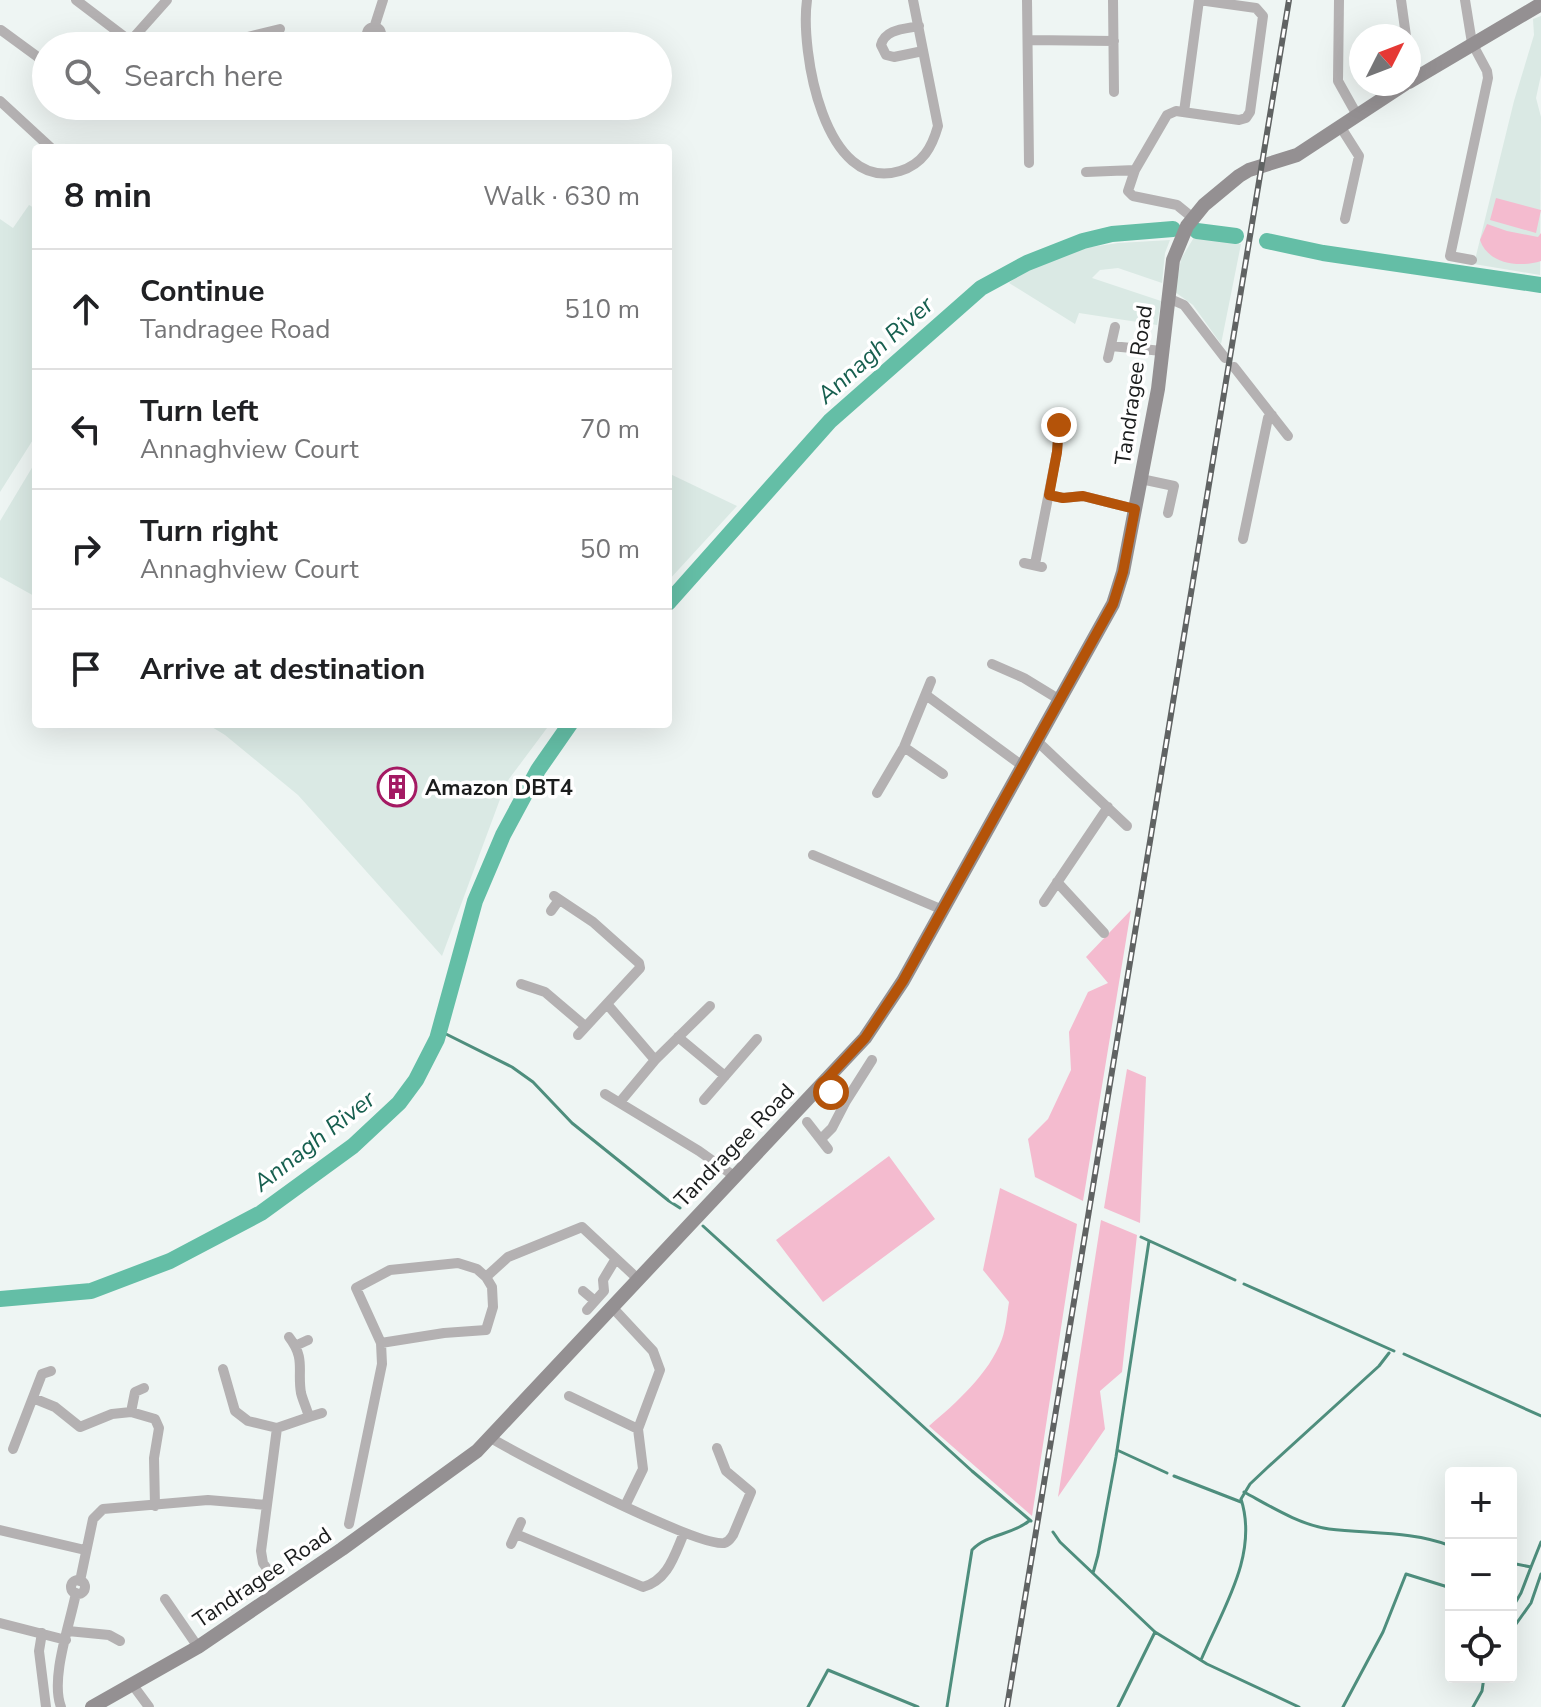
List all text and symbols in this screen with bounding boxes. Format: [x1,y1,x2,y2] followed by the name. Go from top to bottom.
[1349,24,1421,96] north arrow
[32,32,672,120] search box
[60,54,104,98] icon: search
[124,56,283,97] text: Search here
[64,173,152,219] text: 8 min
[483,179,640,214] text: Walk · 630 m
[140,271,265,312] text: Continue
[64,287,108,331] icon: ahead
[809,288,941,412] water label: Annagh River
[564,292,640,327] text: 510 m
[1108,303,1160,467] street label: Tandragee Road
[140,312,330,347] text: Tandragee Road
[140,391,258,432] text: Turn left
[64,407,108,451] icon: left
[1041,407,1077,443] route end
[580,412,640,447] text: 70 m
[140,432,359,467] text: Annaghview Court
[140,511,278,552] text: Turn right
[64,527,108,571] icon: right
[580,532,640,567] text: 50 m
[140,552,359,587] text: Annaghview Court
[64,647,108,691] icon: arrive
[140,649,425,690] text: Arrive at destination
[376,766,418,808] building icon: Amazon DBT4
[425,773,573,803] place label: Amazon DBT4
[813,1074,849,1110] route start
[668,1077,801,1214] street label: Tandragee Road
[246,1082,383,1199] water label: Annagh River
[1445,1467,1517,1683] map controls
[1445,1467,1517,1539] button: +
[187,1520,338,1635] street label: Tandragee Road
[1445,1539,1517,1611] button: −
[1445,1611,1517,1683] button: locate

